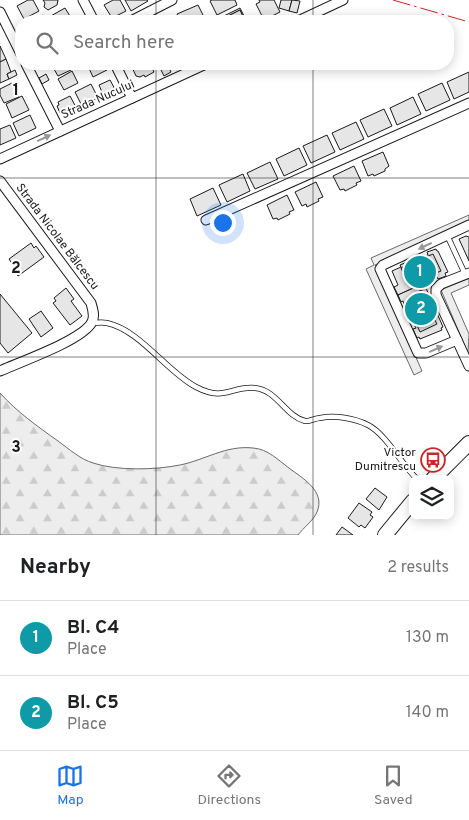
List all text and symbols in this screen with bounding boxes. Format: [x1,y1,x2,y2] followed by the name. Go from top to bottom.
[15,15,454,70] search box
[33,29,61,57] icon: search
[73,31,175,55] text: Search here
[59,77,137,123] street label: Strada Nucului
[13,81,19,101] text: 1
[37,134,51,142] one-way arrow
[12,181,102,293] street label: Strada Nicolae Bălcescu
[210,210,236,236] your location
[418,242,432,250] one-way arrow
[404,253,436,291] pin: 1
[11,259,21,279] text: 2
[405,290,437,328] pin: 2
[429,344,443,352] one-way arrow
[11,438,21,458] text: 3
[355,445,416,475] place label: Victor Dumitrescu
[420,447,446,473] bus stop icon: Victor Dumitrescu
[409,475,454,520] map controls
[409,475,454,520] button: layers
[20,554,91,581] text: Nearby
[387,558,449,578] text: 2 results
[67,616,119,640] text: Bl. C4
[33,628,39,648] text: 1
[406,628,449,648] text: 130 m
[67,640,107,660] text: Place
[67,691,119,715] text: Bl. C5
[31,703,41,723] text: 2
[406,703,449,723] text: 140 m
[67,715,107,735] text: Place
[56,762,84,809] tab: Map
[197,762,261,809] tab: Directions
[374,762,413,809] tab: Saved

